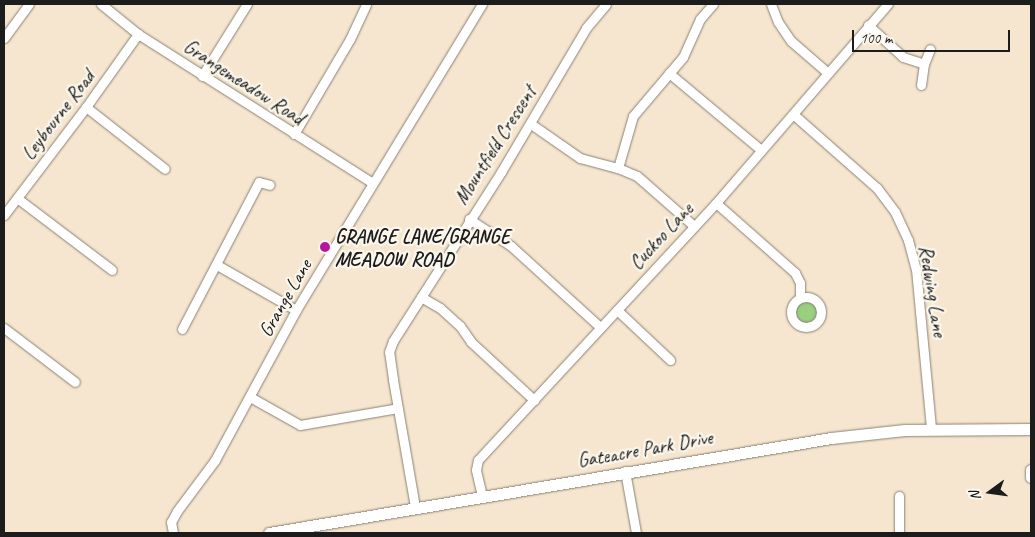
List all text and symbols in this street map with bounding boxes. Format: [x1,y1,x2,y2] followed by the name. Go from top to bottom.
[855,20,1012,52] scale bar
[860,29,892,48] text: 100 m
[180,34,308,130] street label: Grangemeadow Road
[17,65,99,165] street label: Leybourne Road
[449,81,541,209] street label: Mountfield Crescent
[624,198,698,274] street label: Cuckoo Lane
[335,224,511,271] place label: GRANGE LANE/GRANGE MEADOW ROAD
[319,241,331,253] marker: GRANGE LANE/GRANGE MEADOW ROAD
[914,243,952,339] street label: Redwing Lane
[253,255,317,341] street label: Grange Lane
[575,425,715,473] street label: Gateacre Park Drive
[965,467,1015,517] north arrow
[966,489,984,502] text: N

